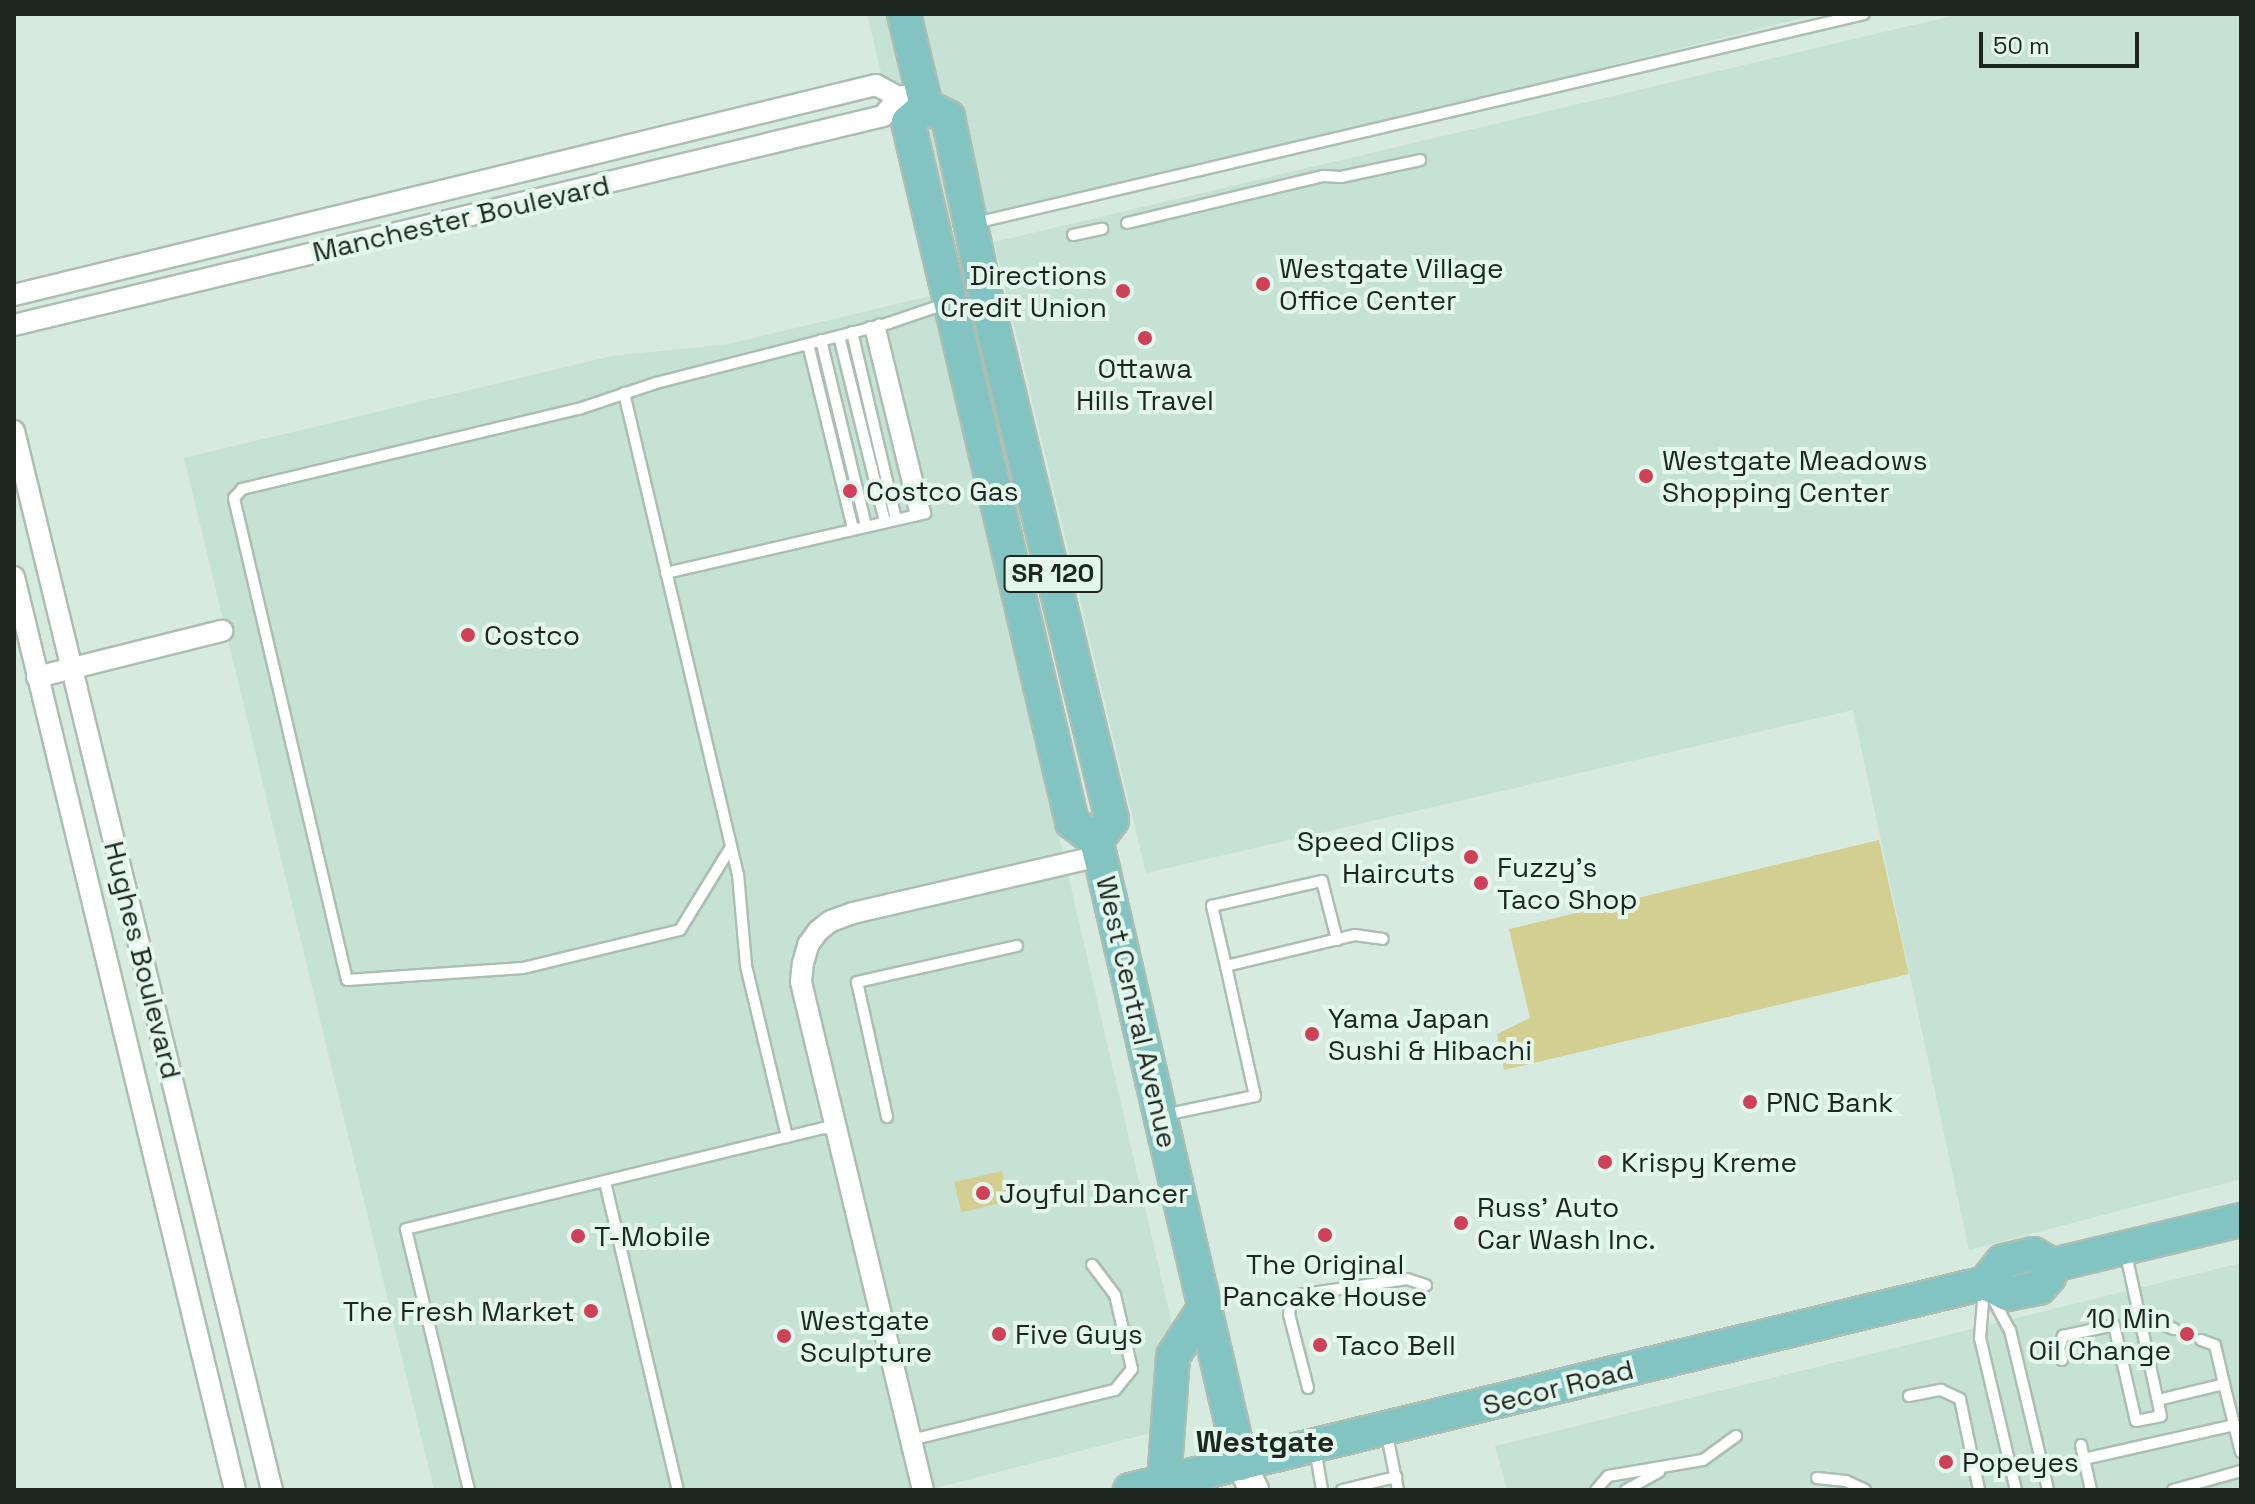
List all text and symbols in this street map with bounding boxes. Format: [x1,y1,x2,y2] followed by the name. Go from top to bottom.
[1983,16,2143,66] scale bar
[1993,30,2050,61] text: 50 m
[309,167,613,269] street label: Manchester Boulevard
[1279,251,1504,317] place label: Westgate Village Office Center
[940,258,1107,324] place label: Directions Credit Union
[1254,275,1272,293] marker: Westgate Village Office Center
[1114,282,1132,300] marker: Directions Credit Union
[1136,329,1154,347] marker: Ottawa Hills Travel
[1076,351,1214,417] place label: Ottawa Hills Travel
[1662,443,1927,509] place label: Westgate Meadows Shopping Center
[1637,467,1655,485] marker: Westgate Meadows Shopping Center
[866,474,1019,508] place label: Costco Gas
[841,482,859,500] marker: Costco Gas
[1003,552,1103,596] road number: SR 120
[484,618,580,652] place label: Costco
[459,626,477,644] marker: Costco
[1297,824,1455,890] place label: Speed Clips Haircuts
[97,838,189,1082] street label: Hughes Boulevard
[1462,848,1480,866] marker: Speed Clips Haircuts
[1497,850,1638,916] place label: Fuzzy's Taco Shop
[1089,873,1185,1151] street label: West Central Avenue
[1472,874,1490,892] marker: Fuzzy's Taco Shop
[1328,1001,1532,1067] place label: Yama Japan Sushi & Hibachi
[1303,1025,1321,1043] marker: Yama Japan Sushi & Hibachi
[1766,1085,1893,1119] place label: PNC Bank
[1741,1093,1759,1111] marker: PNC Bank
[1621,1145,1797,1179] place label: Krispy Kreme
[1596,1153,1614,1171] marker: Krispy Kreme
[999,1176,1189,1210] place label: Joyful Dancer
[974,1184,992,1202] marker: Joyful Dancer
[1477,1190,1656,1256] place label: Russ' Auto Car Wash Inc.
[1452,1214,1470,1232] marker: Russ' Auto Car Wash Inc.
[594,1219,711,1253] place label: T-Mobile
[1316,1226,1334,1244] marker: The Original Pancake House
[569,1227,587,1245] marker: T-Mobile
[1223,1247,1427,1313] place label: The Original Pancake House
[343,1294,575,1328] place label: The Fresh Market
[2028,1301,2171,1367] place label: 10 Min Oil Change
[582,1302,600,1320] marker: The Fresh Market
[800,1303,932,1369] place label: Westgate Sculpture
[1015,1317,1143,1351] place label: Five Guys
[990,1325,1008,1343] marker: Five Guys
[2178,1325,2196,1343] marker: 10 Min Oil Change
[775,1327,793,1345] marker: Westgate Sculpture
[1336,1328,1456,1362] place label: Taco Bell
[1311,1336,1329,1354] marker: Taco Bell
[1479,1352,1637,1422] street label: Secor Road
[1196,1424,1334,1460] district label: Westgate
[1962,1445,2079,1479] place label: Popeyes
[1937,1453,1955,1471] marker: Popeyes

